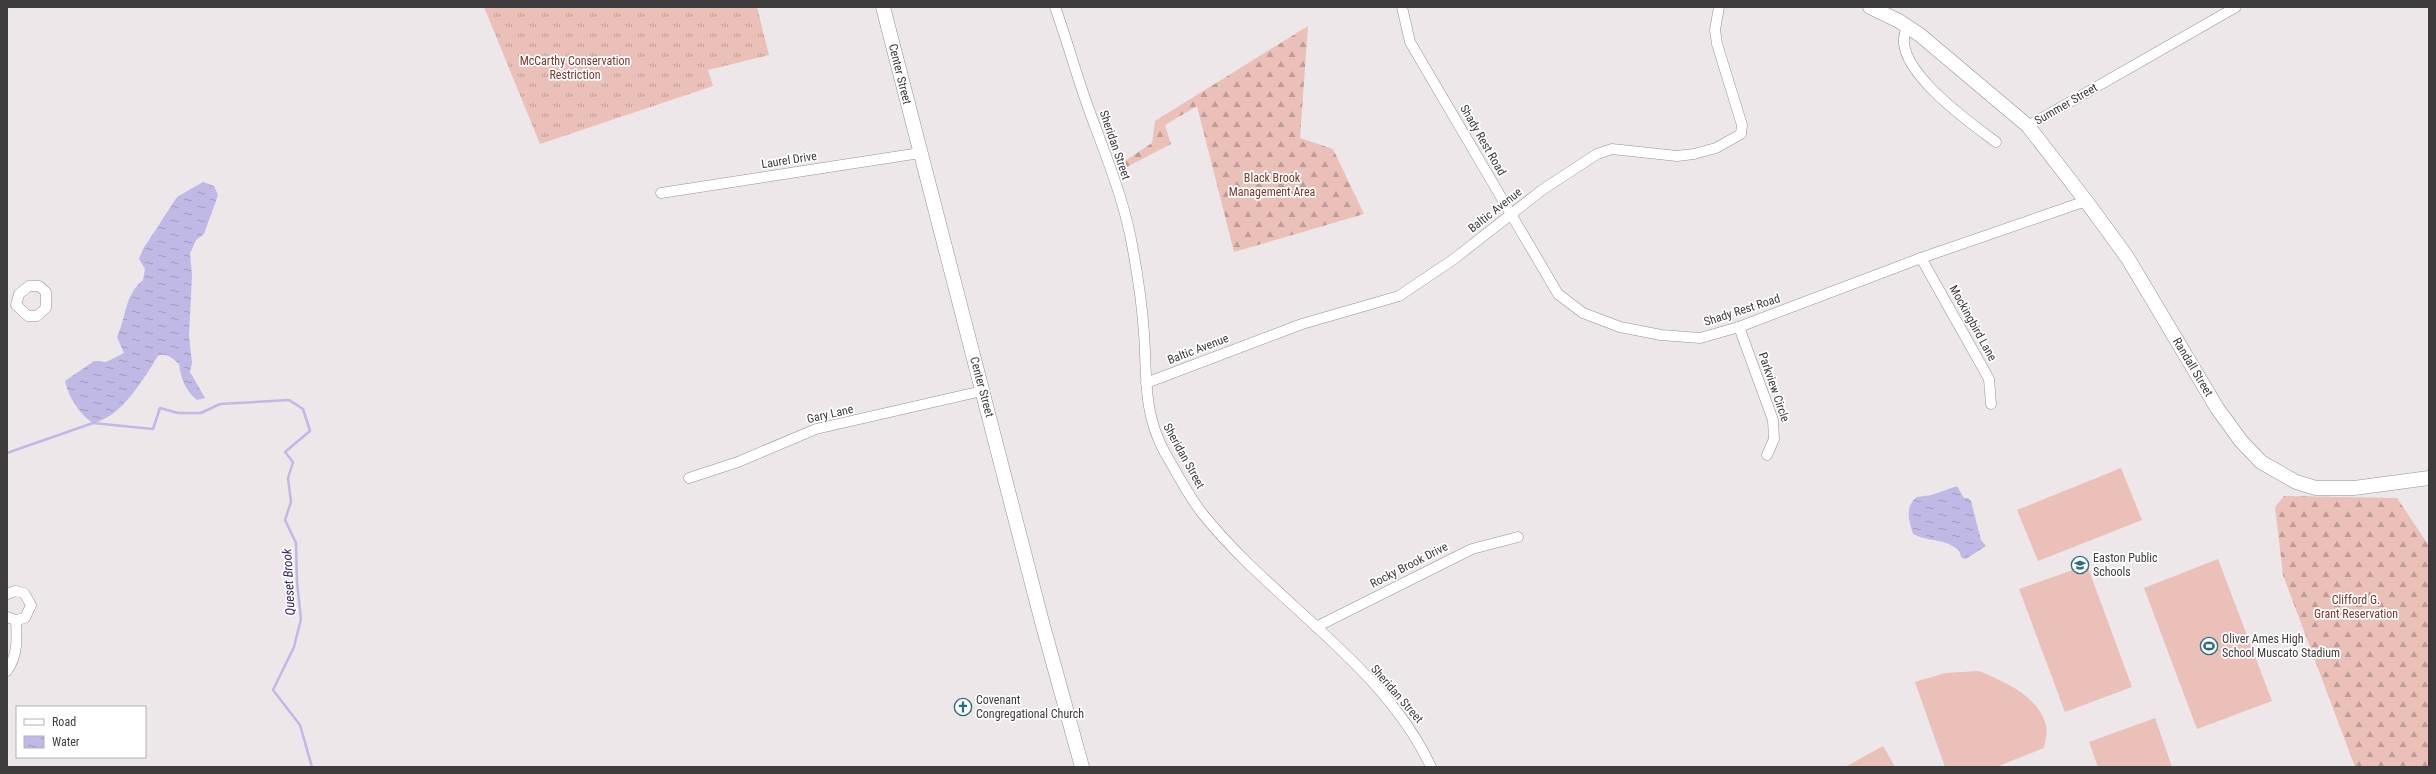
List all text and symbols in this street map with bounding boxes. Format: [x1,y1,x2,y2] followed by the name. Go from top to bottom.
[886,42,914,106] street label: Center Street
[520,54,631,82] park label: McCarthy Conservation Restriction
[2032,80,2100,128] street label: Summer Street
[1457,102,1509,178] street label: Shady Rest Road
[1097,108,1134,182] street label: Sheridan Street
[760,149,818,171] street label: Laurel Drive
[1229,171,1316,199] park label: Black Brook Management Area
[1465,184,1525,235] street label: Baltic Avenue
[1946,283,2000,364] street label: Mockingbird Lane
[1702,291,1782,329] street label: Shady Rest Road
[1166,331,1231,367] street label: Baltic Avenue
[2170,335,2216,399] street label: Randall Street
[1756,350,1793,424] street label: Parkview Circle
[967,355,997,419] street label: Center Street
[805,402,855,426] street label: Gary Lane
[1160,421,1208,491] street label: Sheridan Street
[1368,539,1451,591] street label: Rocky Brook Drive
[279,548,298,616] water label: Queset Brook
[2093,551,2158,579] place label: Easton Public Schools
[2070,555,2090,575] school or university icon: Easton Public Schools
[2314,593,2398,621] park label: Clifford G. Grant Reservation
[2222,632,2340,660] place label: Oliver Ames High School Muscato Stadium
[2199,636,2219,656] sports icon: Oliver Ames High School Muscato Stadium
[1368,662,1426,726] street label: Sheridan Street
[976,693,1084,721] place label: Covenant Congregational Church
[953,697,973,717] church icon: Covenant Congregational Church
[16,706,146,758] legend
[52,715,76,729] text: Road
[52,735,80,749] text: Water

